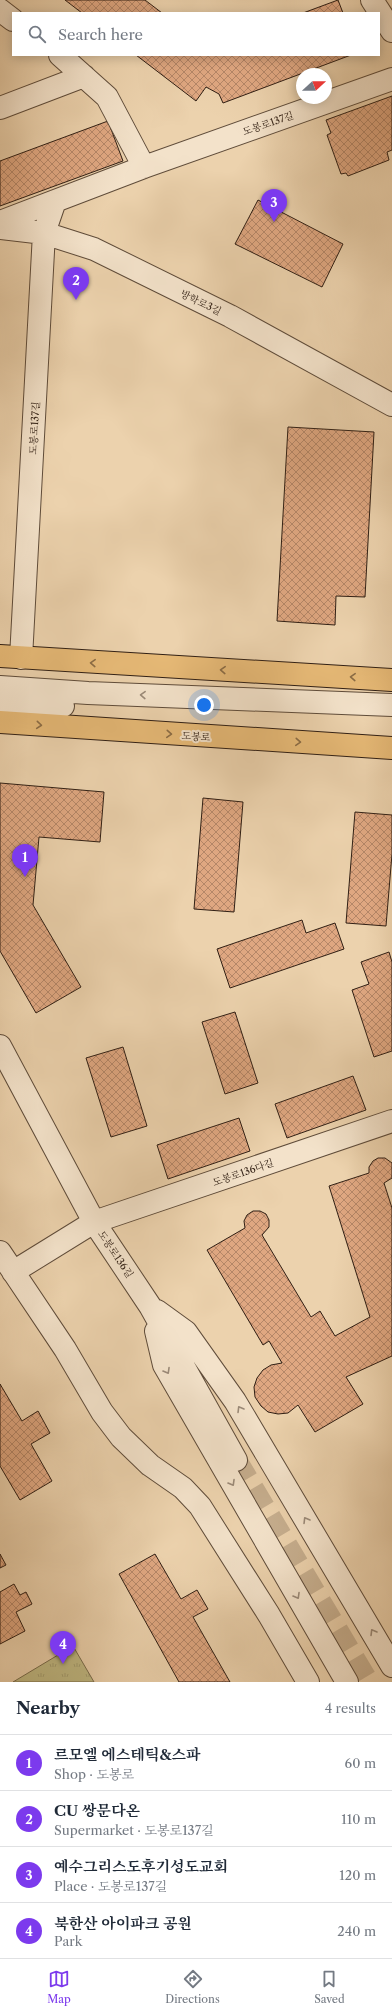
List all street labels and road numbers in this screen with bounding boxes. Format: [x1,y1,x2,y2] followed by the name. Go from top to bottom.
[241,109,295,138] street label: 도봉로137길
[178,287,223,318] street label: 방학로3길
[27,401,42,455] street label: 도봉로137길
[181,729,211,744] street label: 도봉로
[211,1156,275,1189] street label: 도봉로136다길
[95,1228,136,1280] street label: 도봉로136길

